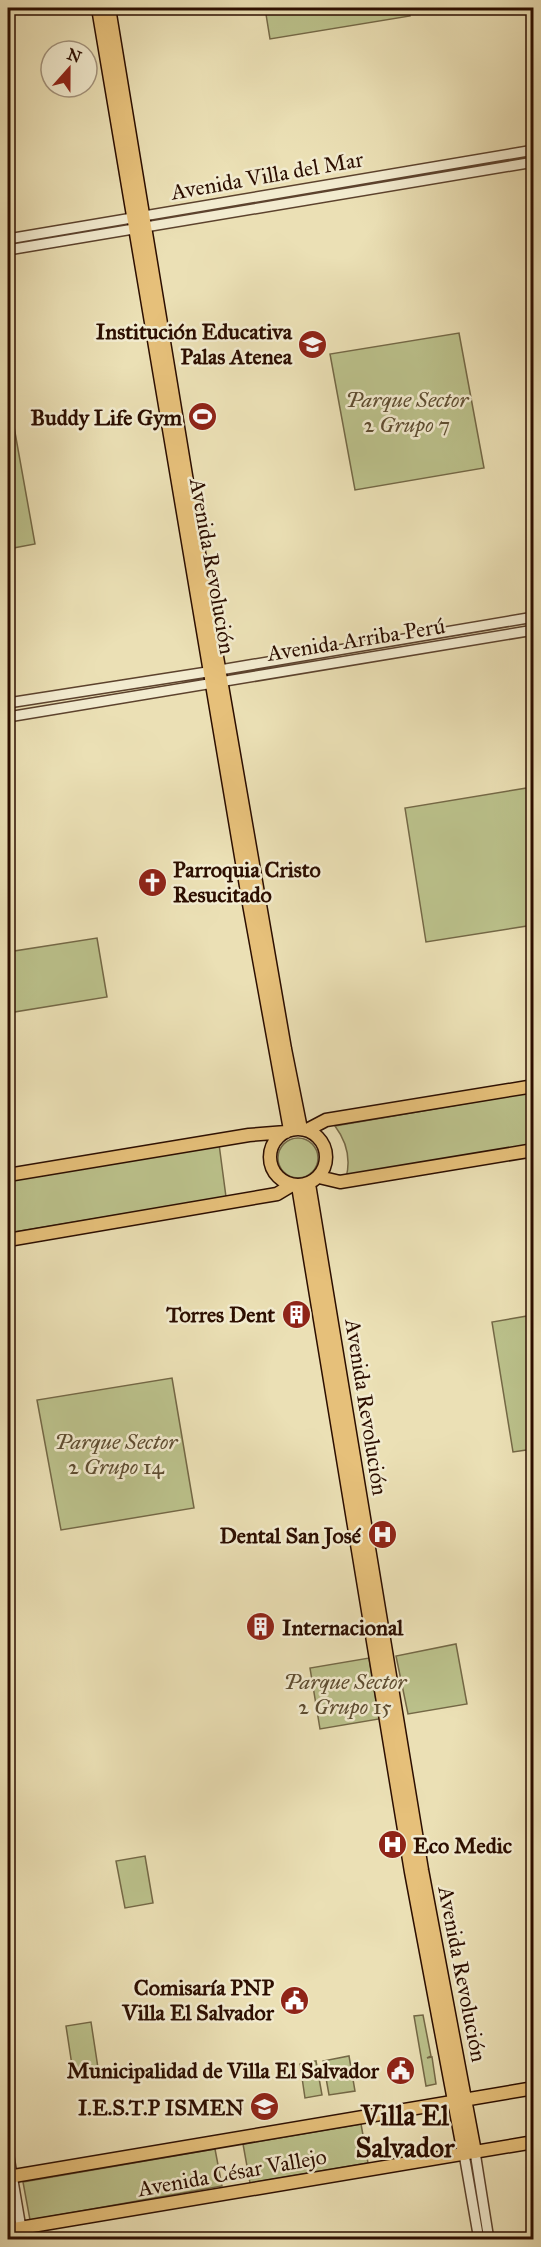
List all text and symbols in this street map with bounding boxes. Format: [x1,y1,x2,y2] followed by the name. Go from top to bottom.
[39,39,99,99] north arrow
[64,44,84,67] text: N
[168,145,366,206] street label: Avenida Villa del Mar
[96,318,293,370] place label: Institución Educativa Palas Atenea
[297,328,329,360] school or university icon: Institución Educativa Palas Atenea
[346,386,470,438] park label: Parque Sector 2 Grupo 7
[187,401,219,433] sports icon: Buddy Life Gym
[30,404,183,431] place label: Buddy Life Gym
[184,475,241,656] street label: Avenida Revolución
[264,612,447,667] street label: Avenida Arriba Perú
[173,856,321,908] place label: Parroquia Cristo Resucitado
[136,866,168,898] church icon: Parroquia Cristo Resucitado
[280,1298,312,1330] building icon: Torres Dent
[165,1301,275,1328] place label: Torres Dent
[339,1316,394,1497] street label: Avenida Revolución
[55,1428,179,1480] park label: Parque Sector 2 Grupo 14
[366,1519,398,1551] hospital icon: Dental San José
[219,1522,362,1550] place label: Dental San José
[245,1611,277,1643] building icon: Internacional
[282,1614,404,1641] place label: Internacional
[284,1668,408,1720] park label: Parque Sector 2 Grupo 15
[376,1829,408,1861] hospital icon: Eco Medic
[413,1832,513,1859] place label: Eco Medic
[432,1883,493,2064] street label: Avenida Revolución
[121,1974,275,2026] place label: Comisaría PNP Villa El Salvador
[279,1984,311,2016] public building icon: Comisaría PNP Villa El Salvador
[384,2054,416,2086] public building icon: Municipalidad de Villa El Salvador
[67,2057,380,2084] place label: Municipalidad de Villa El Salvador
[249,2091,281,2123] school or university icon: I.E.S.T.P ISMEN
[78,2094,244,2121] place label: I.E.S.T.P ISMEN
[355,2098,455,2165] district label: Villa El Salvador
[135,2143,329,2203] street label: Avenida César Vallejo

